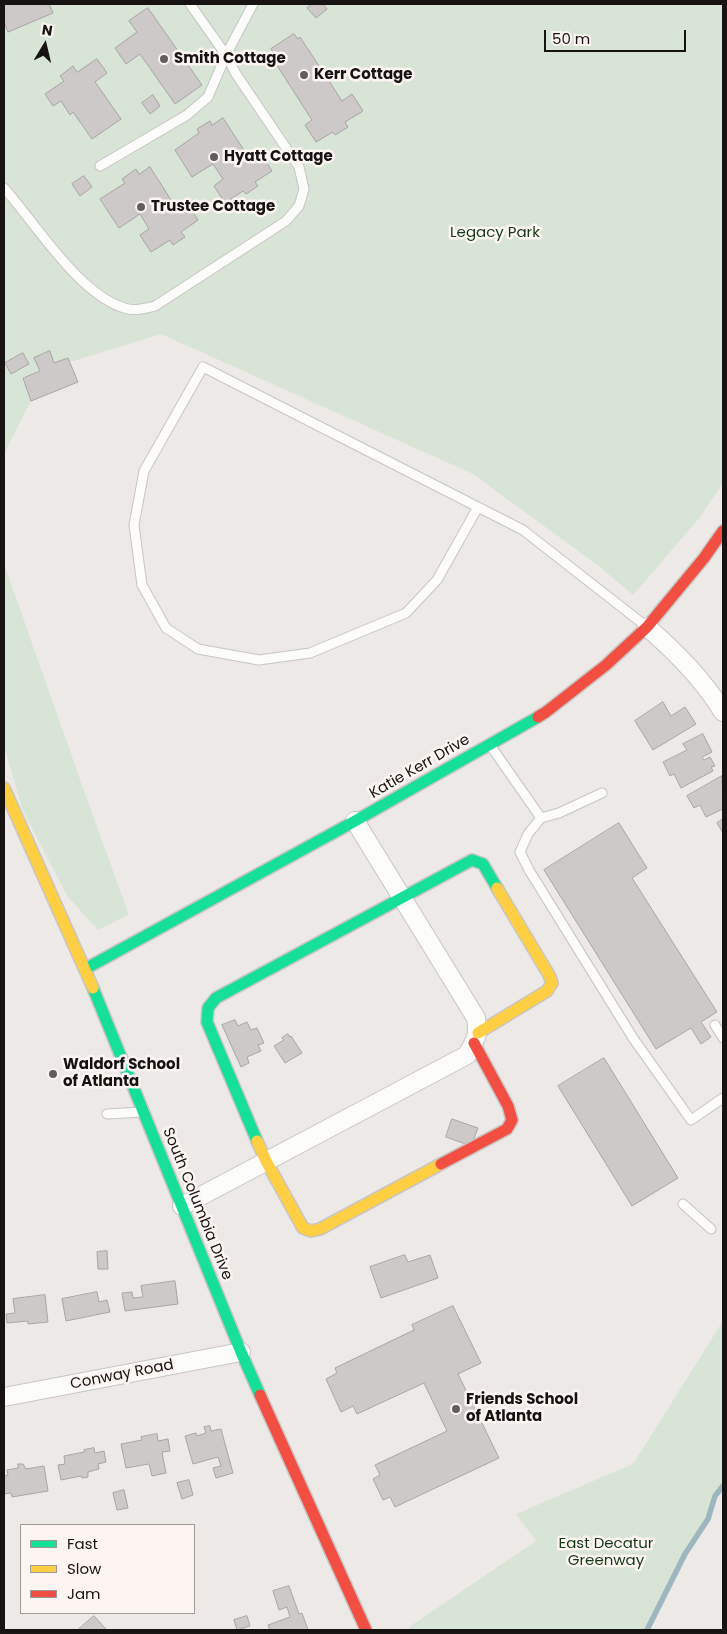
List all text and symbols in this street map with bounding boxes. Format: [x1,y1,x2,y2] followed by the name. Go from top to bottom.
[41,19,54,41] text: N
[20,20,70,70] north arrow
[547,20,690,52] scale bar
[552,28,590,49] text: 50 m
[174,50,286,68] place label: Smith Cottage
[158,53,170,65] marker: Smith Cottage
[314,66,412,84] place label: Kerr Cottage
[298,69,310,81] marker: Kerr Cottage
[224,148,333,166] place label: Hyatt Cottage
[208,151,220,163] marker: Hyatt Cottage
[151,198,275,216] place label: Trustee Cottage
[135,201,147,213] marker: Trustee Cottage
[450,224,540,242] park label: Legacy Park
[367,731,473,803] street label: Katie Kerr Drive
[63,1056,180,1091] place label: Waldorf School of Atlanta
[47,1068,59,1080] marker: Waldorf School of Atlanta
[158,1125,236,1283] street label: South Columbia Drive
[69,1356,175,1394] street label: Conway Road
[466,1391,578,1426] place label: Friends School of Atlanta
[450,1403,462,1415] marker: Friends School of Atlanta
[20,1524,195,1614] legend
[67,1533,98,1554] text: Fast
[559,1535,653,1570] park label: East Decatur Greenway
[67,1558,101,1579] text: Slow
[67,1583,101,1604] text: Jam

